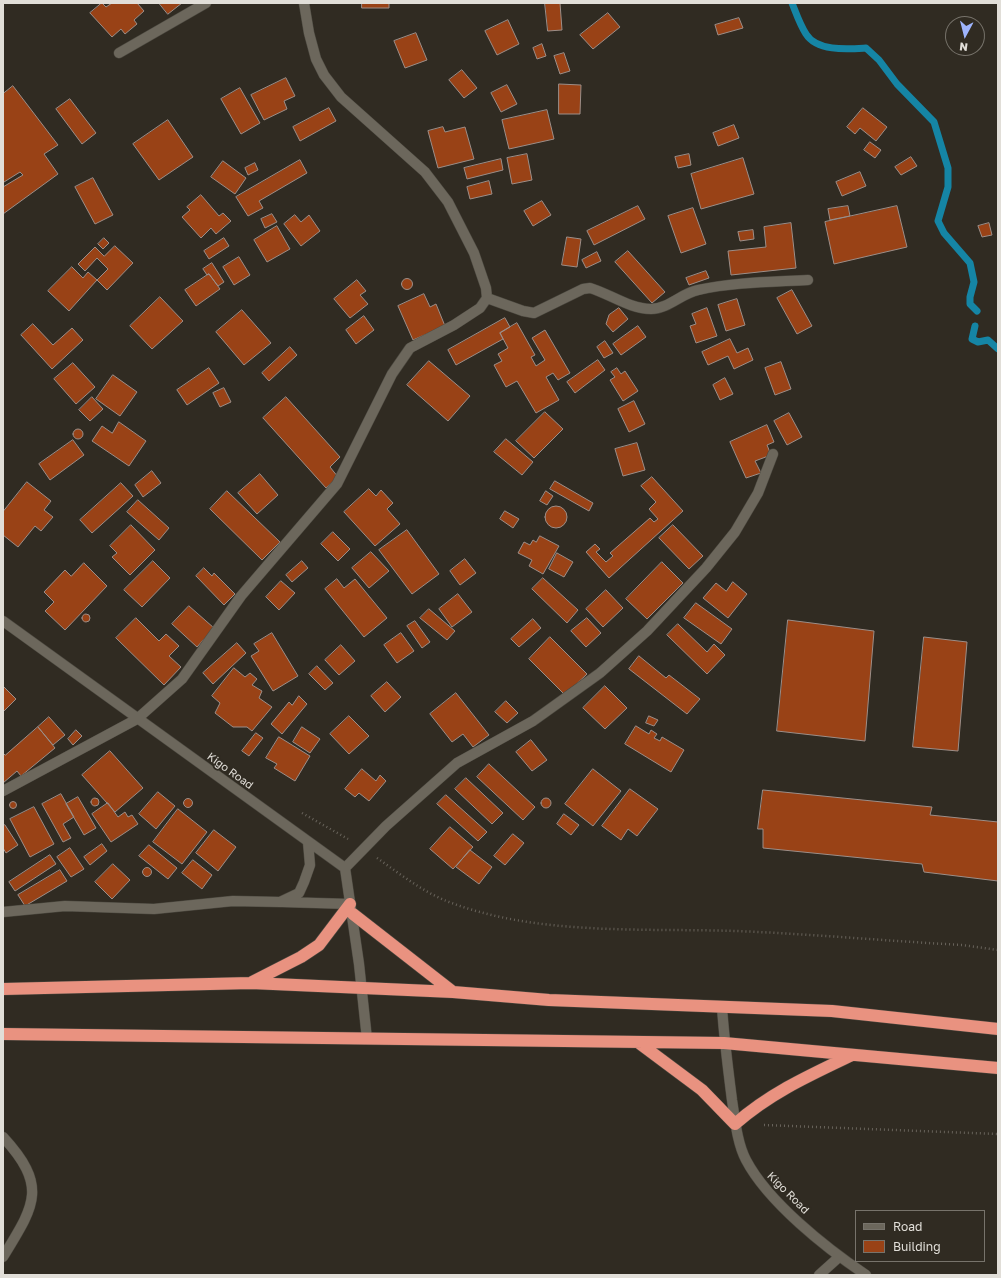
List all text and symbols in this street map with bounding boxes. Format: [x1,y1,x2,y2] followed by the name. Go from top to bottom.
[945,16,985,56] north arrow
[959,40,969,54] text: N
[204,750,256,792] street label: Kigo Road
[764,1169,812,1217] street label: Kigo Road
[855,1210,985,1262] legend
[893,1219,922,1234] text: Road
[893,1239,941,1254] text: Building

